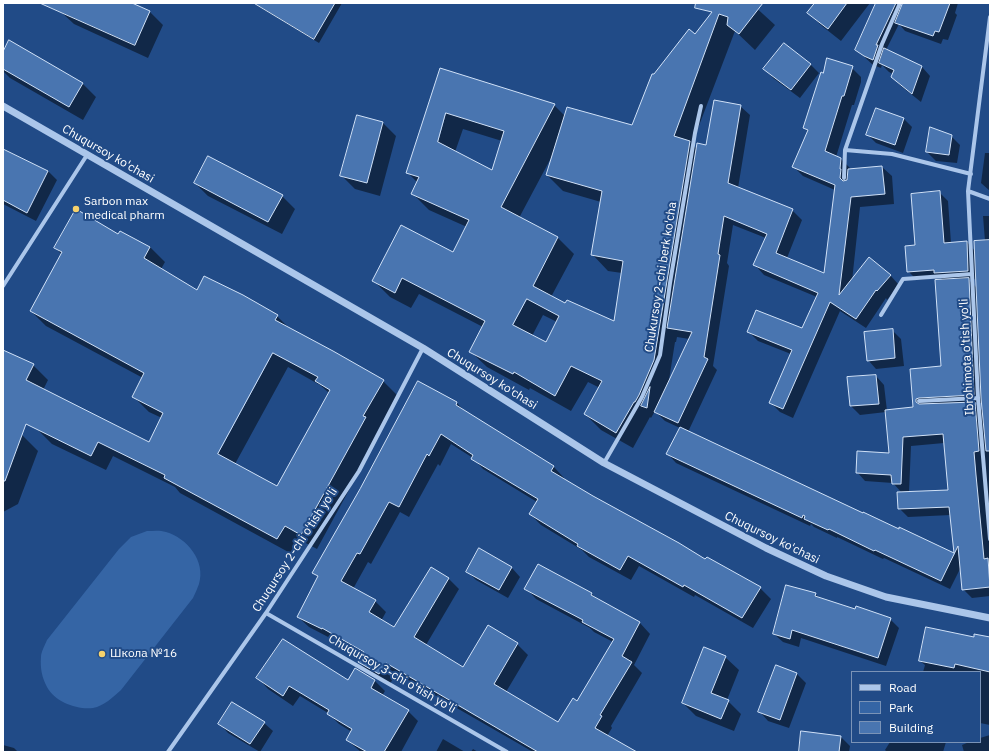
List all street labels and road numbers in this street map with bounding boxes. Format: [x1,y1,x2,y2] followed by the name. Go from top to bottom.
[59,122,157,186] street label: Chuqursoy ko'chasi
[642,201,680,353] street label: Chukursoy 2-chi berk ko'cha
[957,298,977,416] street label: Ibrohimota o'tish yo'li
[444,345,540,413] street label: Chuqursoy ko'chasi
[249,485,341,615] street label: Chuqursoy 2-chi o'tish yo'li
[722,509,822,567] street label: Chuqursoy ko'chasi
[326,632,458,716] street label: Chuqursoy 3-chi o'tish yo'li

